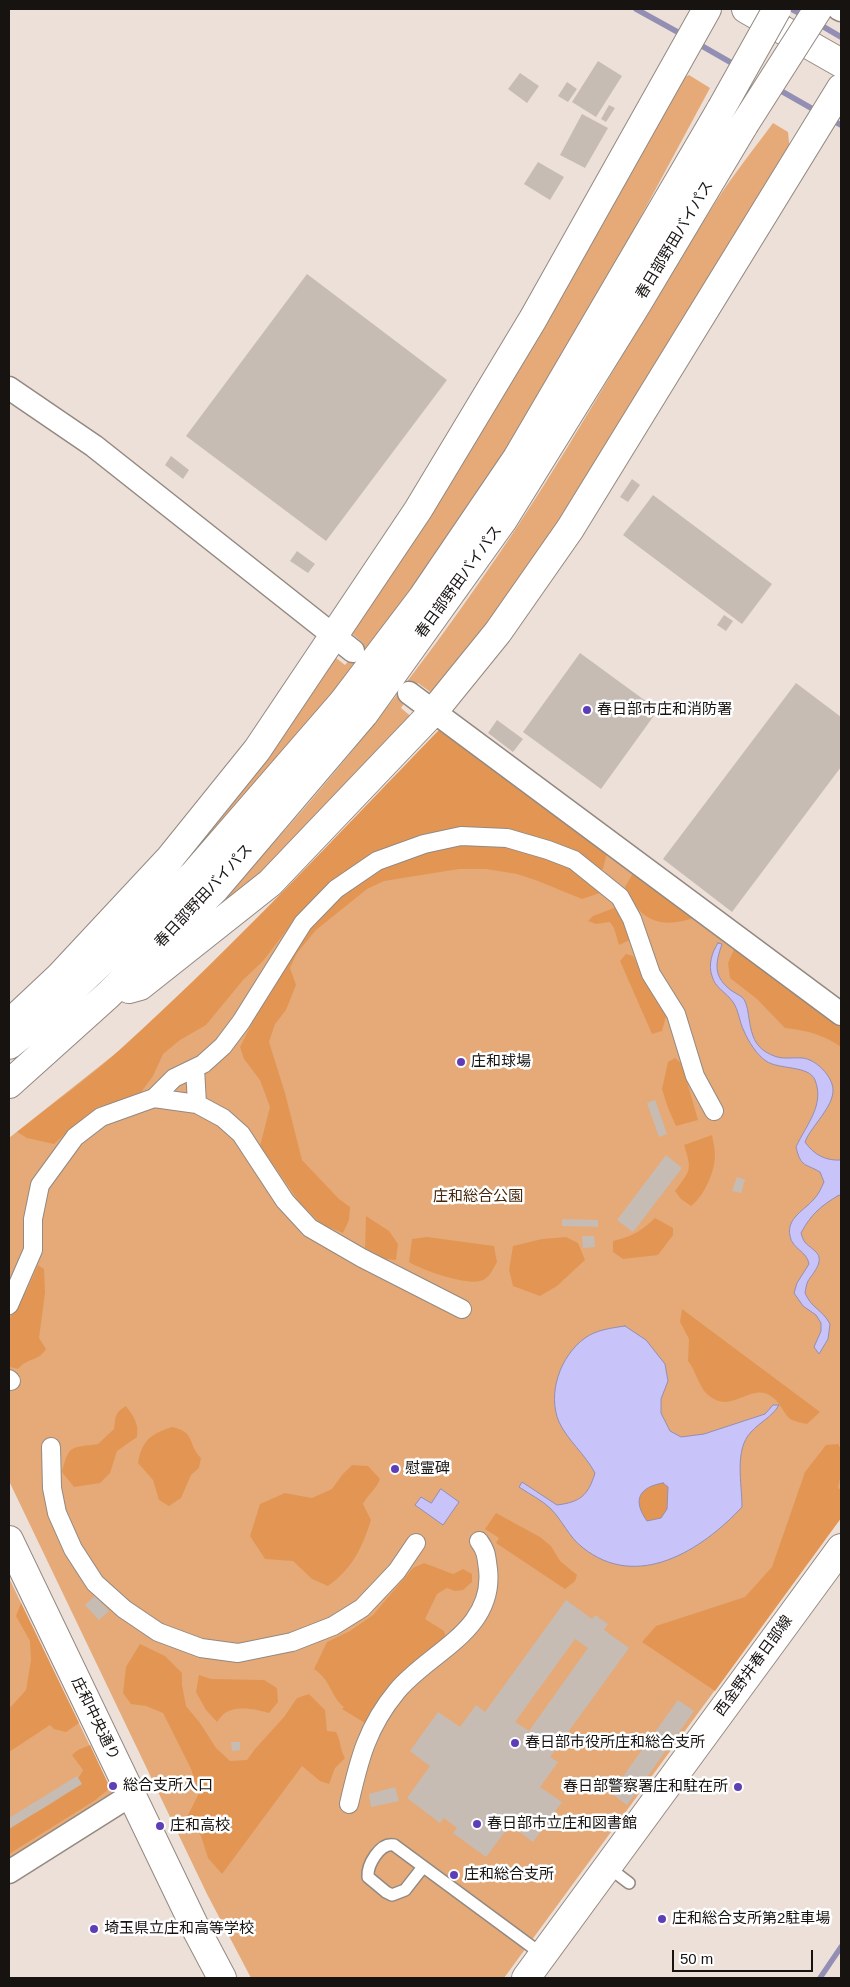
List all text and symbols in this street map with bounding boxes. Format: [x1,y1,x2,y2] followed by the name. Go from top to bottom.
[633,178,717,302] street label: 春日部野田バイパス
[412,522,506,642] street label: 春日部野田バイパス
[597,701,732,719] place label: 春日部市庄和消防署
[581,704,593,716] marker: 春日部市庄和消防署
[151,840,257,952] street label: 春日部野田バイパス
[471,1053,531,1071] place label: 庄和球場
[455,1056,467,1068] marker: 庄和球場
[433,1188,523,1206] park label: 庄和総合公園
[405,1460,450,1478] place label: 慰霊碑
[389,1463,401,1475] marker: 慰霊碑
[711,1612,797,1720] street label: 西金野井春日部線
[67,1675,123,1763] street label: 庄和中央通り
[525,1734,705,1752] place label: 春日部市役所庄和総合支所
[509,1737,521,1749] marker: 春日部市役所庄和総合支所
[123,1777,213,1795] place label: 総合支所入口
[563,1778,728,1796] place label: 春日部警察署庄和駐在所
[107,1780,119,1792] marker: 総合支所入口
[732,1781,744,1793] marker: 春日部警察署庄和駐在所
[487,1815,637,1833] place label: 春日部市立庄和図書館
[170,1817,230,1835] place label: 庄和高校
[471,1818,483,1830] marker: 春日部市立庄和図書館
[154,1820,166,1832] marker: 庄和高校
[464,1866,554,1884] place label: 庄和総合支所
[448,1869,460,1881] marker: 庄和総合支所
[672,1910,830,1928] place label: 庄和総合支所第2駐車場
[656,1913,668,1925] marker: 庄和総合支所第2駐車場
[104,1920,254,1938] place label: 埼玉県立庄和高等学校
[88,1923,100,1935] marker: 埼玉県立庄和高等学校
[675,1940,816,1972] scale bar
[680,1950,713,1967] text: 50 m

